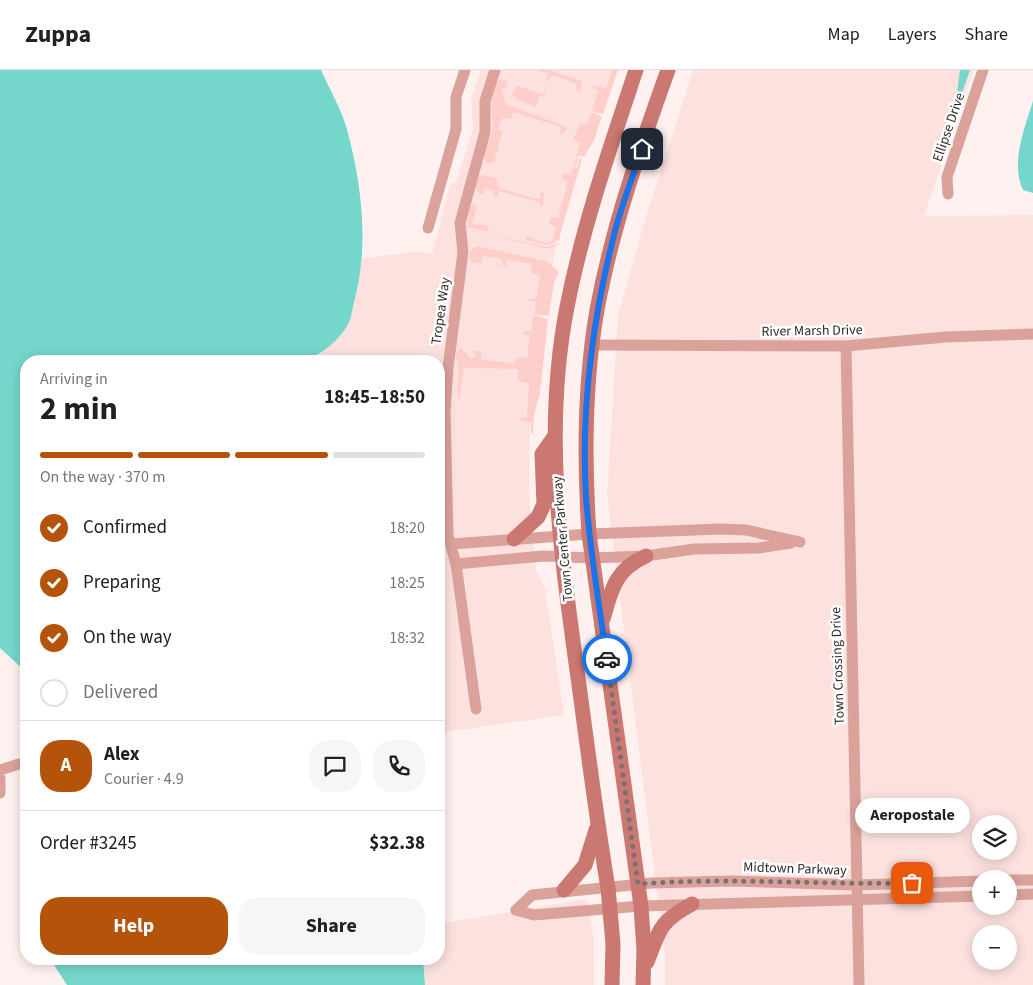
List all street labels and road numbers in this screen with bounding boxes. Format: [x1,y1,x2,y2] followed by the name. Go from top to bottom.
[928,90,970,164] street label: Ellipse Drive
[426,276,456,346] street label: Tropea Way
[761,320,863,342] street label: River Marsh Drive
[548,475,578,603] street label: Town Center Parkway
[826,607,850,725] street label: Town Crossing Drive
[743,857,848,881] street label: Midtown Parkway

